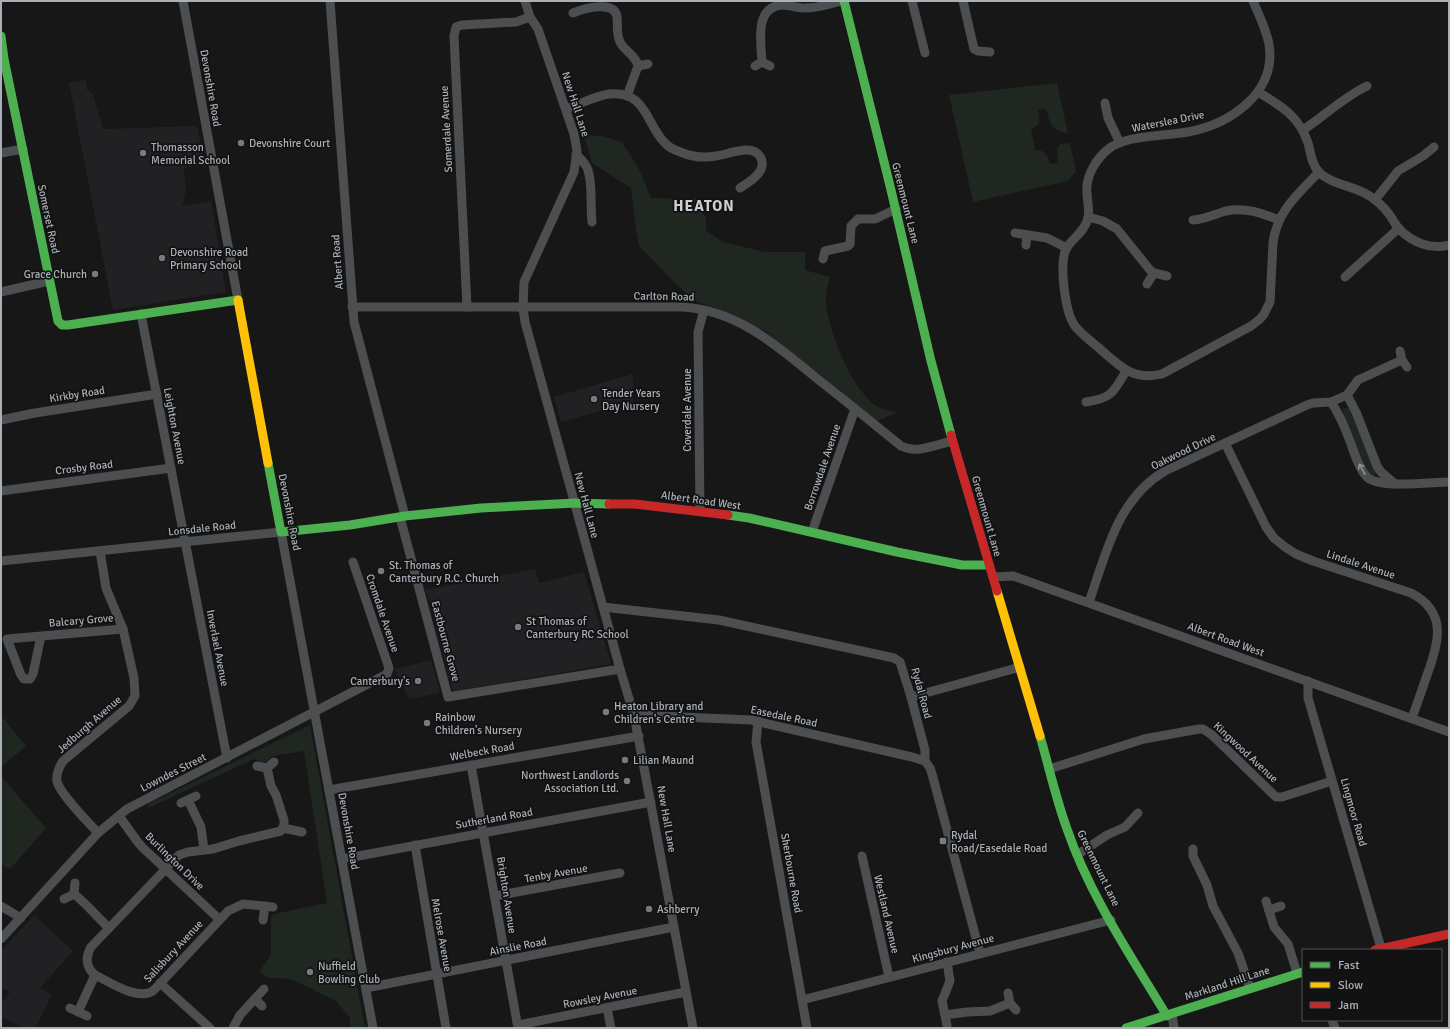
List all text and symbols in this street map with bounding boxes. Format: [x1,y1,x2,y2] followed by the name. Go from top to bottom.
[197,48,224,128] street label: Devonshire Road
[559,70,592,138] street label: New Hall Lane
[438,85,455,173] street label: Somerdale Avenue
[1131,108,1206,135] street label: Waterslea Drive
[249,137,330,150] place label: Devonshire Court
[236,138,246,148] marker: Devonshire Court
[151,141,230,167] place label: Thomasson Memorial School
[138,148,148,158] marker: Thomasson Memorial School
[889,161,922,245] street label: Greenmount Lane
[35,183,62,255] street label: Somerset Road
[673,197,735,215] district label: HEATON
[329,234,346,290] street label: Albert Road
[170,246,248,272] place label: Devonshire Road Primary School
[157,253,167,263] marker: Devonshire Road Primary School
[24,268,87,281] place label: Grace Church
[90,269,100,279] marker: Grace Church
[634,289,695,304] street label: Carlton Road
[681,368,694,452] street label: Coverdale Avenue
[48,384,106,405] street label: Kirkby Road
[161,387,188,466] street label: Leighton Avenue
[602,387,661,413] place label: Tender Years Day Nursery
[589,394,599,404] marker: Tender Years Day Nursery
[802,422,843,512] street label: Borrowdale Avenue
[1149,430,1218,473] street label: Oakwood Drive
[55,457,114,477] street label: Crosby Road
[1358,463,1365,475] one-way arrow
[571,471,602,540] street label: New Hall Lane
[276,472,303,552] street label: Devonshire Road
[969,474,1004,558] street label: Greenmount Lane
[660,488,742,513] street label: Albert Road West
[168,518,237,539] street label: Lonsdale Road
[1325,547,1397,582] street label: Lindale Avenue
[389,559,499,585] place label: St. Thomas of Canterbury R.C. Church
[376,566,386,576] marker: St. Thomas of Canterbury R.C. Church
[363,572,402,654] street label: Cromdale Avenue
[429,599,463,683] street label: Eastbourne Grove
[204,609,231,688] street label: Inverlael Avenue
[48,611,114,630] street label: Balcary Grove
[526,615,629,641] place label: St Thomas of Canterbury RC School
[1186,620,1266,659] street label: Albert Road West
[513,622,523,632] marker: St Thomas of Canterbury RC School
[908,666,935,720] street label: Rydal Road
[350,675,410,688] place label: Canterbury's
[413,676,423,686] marker: Canterbury's
[55,693,124,756] street label: Jedburgh Avenue
[614,700,704,726] place label: Heaton Library and Children's Centre
[749,703,819,730] street label: Easedale Road
[601,707,611,717] marker: Heaton Library and Children's Centre
[435,711,523,737] place label: Rainbow Children's Nursery
[422,718,432,728] marker: Rainbow Children's Nursery
[1211,719,1281,786] street label: Kingwood Avenue
[449,739,516,764] street label: Welbeck Road
[138,750,208,795] street label: Lowndes Street
[633,754,694,767] place label: Lilian Maund
[620,755,630,765] marker: Lilian Maund
[521,769,619,795] place label: Northwest Landlords Association Ltd.
[622,776,632,786] marker: Northwest Landlords Association Ltd.
[1338,776,1370,848] street label: Lingmoor Road
[654,785,679,854] street label: New Hall Lane
[335,791,362,871] street label: Devonshire Road
[454,805,534,832] street label: Sutherland Road
[1074,828,1123,909] street label: Greenmount Lane
[951,829,1047,855] place label: Rydal Road/Easedale Road
[142,830,207,893] street label: Burlington Drive
[778,832,805,914] street label: Sherbourne Road
[938,836,948,846] marker: Rydal Road/Easedale Road
[494,856,519,935] street label: Brighton Avenue
[524,862,589,885] street label: Tenby Avenue
[871,873,902,955] street label: Westland Avenue
[429,897,454,973] street label: Melrose Avenue
[657,903,700,916] place label: Ashberry
[644,904,654,914] marker: Ashberry
[141,917,206,985] street label: Salisbury Avenue
[911,931,996,966] street label: Kingsbury Avenue
[488,935,548,958] street label: Ainslie Road
[1302,949,1442,1021] legend
[1338,958,1359,973] text: Fast
[318,960,380,986] place label: Nuffield Bowling Club
[1183,964,1271,1003] street label: Markland Hill Lane
[305,967,315,977] marker: Nuffield Bowling Club
[1338,978,1363,993] text: Slow
[562,984,638,1011] street label: Rowsley Avenue
[1338,998,1359,1013] text: Jam

